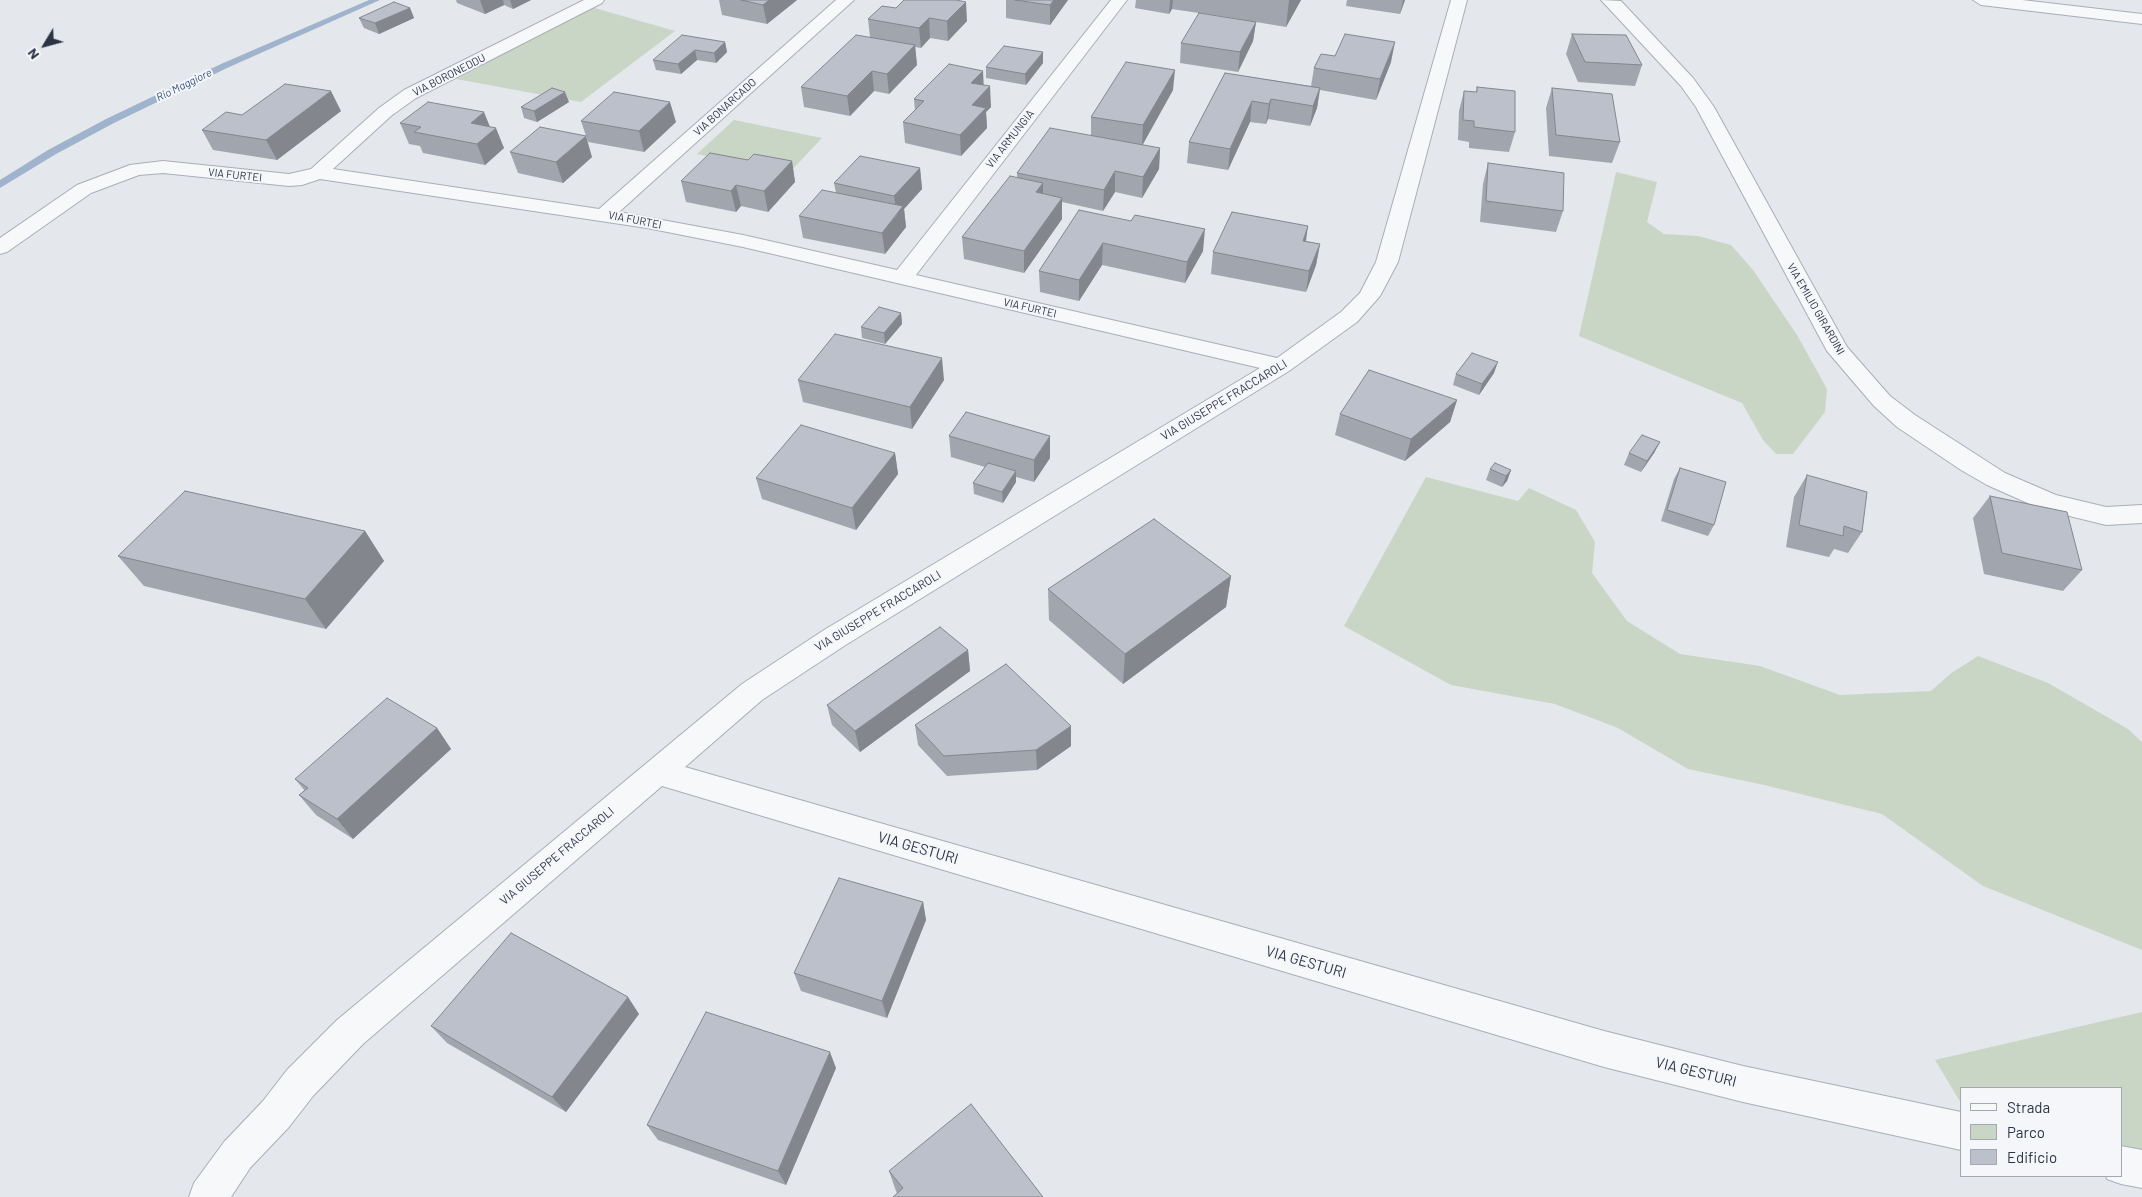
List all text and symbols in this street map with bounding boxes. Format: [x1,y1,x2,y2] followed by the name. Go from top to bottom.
[20,20,70,70] north arrow
[23,45,42,63] text: N
[410,51,488,99] street label: VIA BORONEDDU
[154,66,214,104] water label: Rio Maggiore
[691,75,759,139] street label: VIA BONARCADO
[983,107,1037,171] street label: VIA ARMUNGIA
[207,166,263,184] street label: VIA FURTEI
[607,208,663,232] street label: VIA FURTEI
[1784,261,1848,357] street label: VIA EMILIO GIRARDINI
[1002,295,1058,321] street label: VIA FURTEI
[1158,357,1290,443] street label: VIA GIUSEPPE FRACCAROLI
[812,568,944,654] street label: VIA GIUSEPPE FRACCAROLI
[497,804,617,908] street label: VIA GIUSEPPE FRACCAROLI
[876,828,960,868] street label: VIA GESTURI
[1264,942,1348,982] street label: VIA GESTURI
[1654,1053,1738,1091] street label: VIA GESTURI
[1960,1087,2122,1177] legend
[2007,1098,2050,1116] text: Strada
[2007,1123,2045,1141] text: Parco
[2007,1148,2057,1166] text: Edificio

